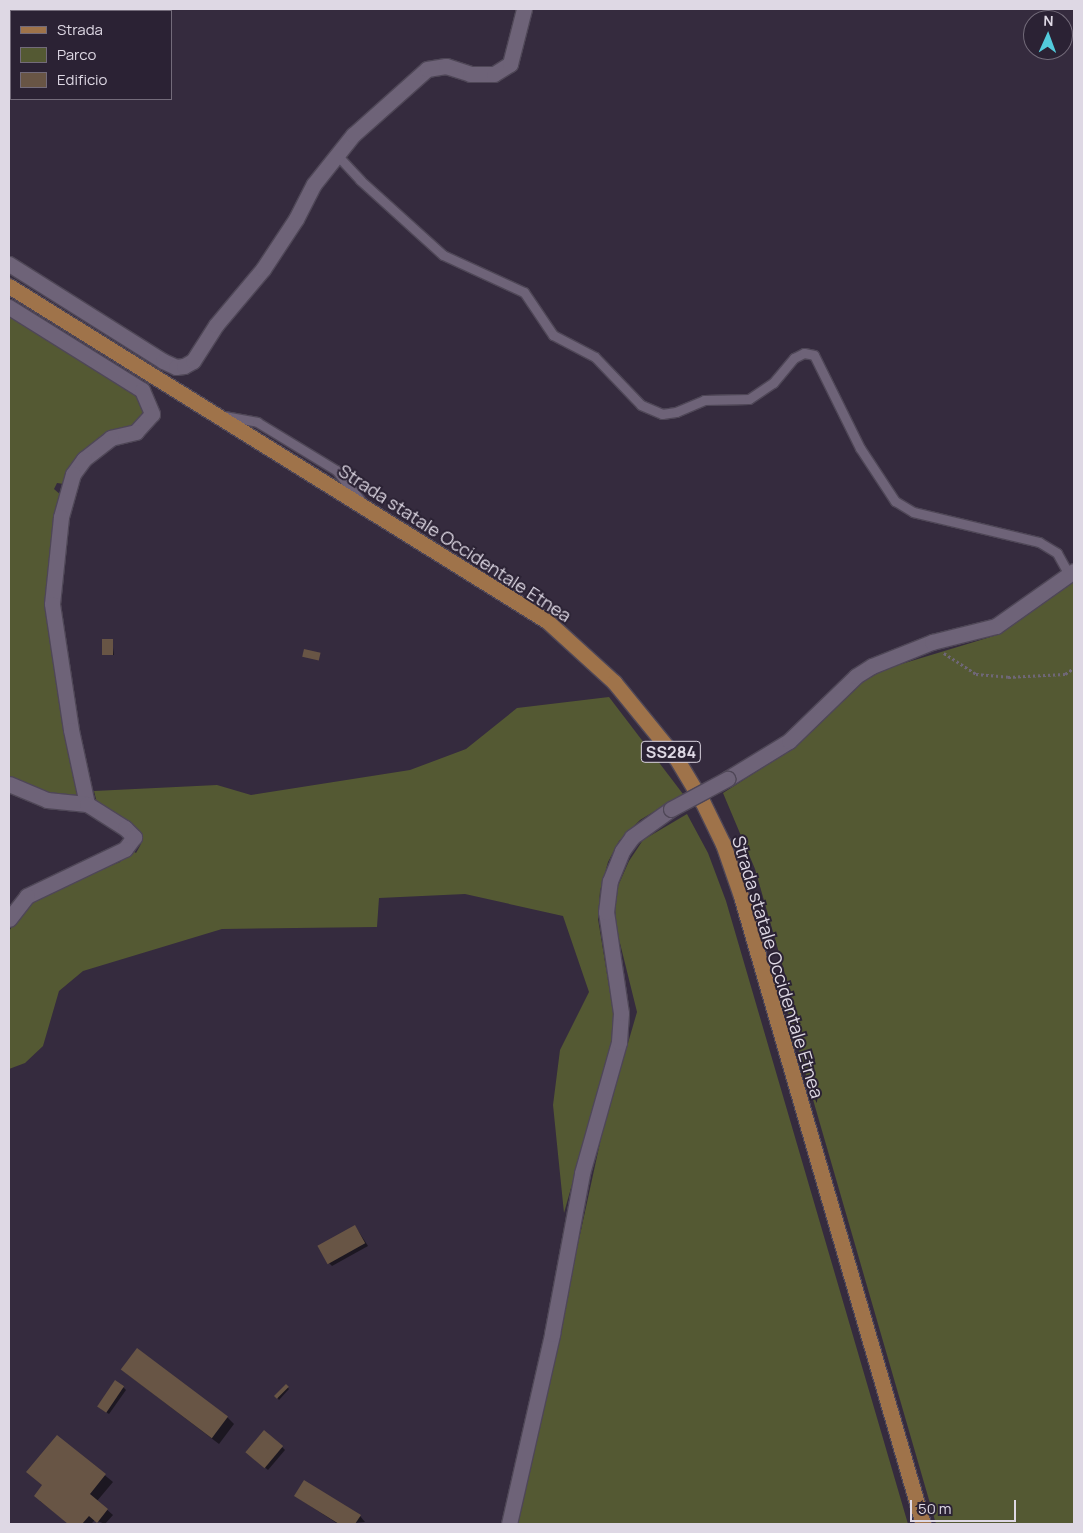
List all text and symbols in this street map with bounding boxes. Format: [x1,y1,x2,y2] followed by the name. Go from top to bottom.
[10,10,172,100] legend
[1023,10,1073,60] north arrow
[1043,11,1054,30] text: N
[57,19,103,40] text: Strada
[57,44,96,65] text: Parco
[57,69,107,90] text: Edificio
[335,460,575,626] street label: Strada statale Occidentale Etnea
[640,739,702,766] road number: SS284
[728,833,828,1101] street label: Strada statale Occidentale Etnea
[913,1490,1019,1522] scale bar
[918,1498,952,1519] text: 50 m

